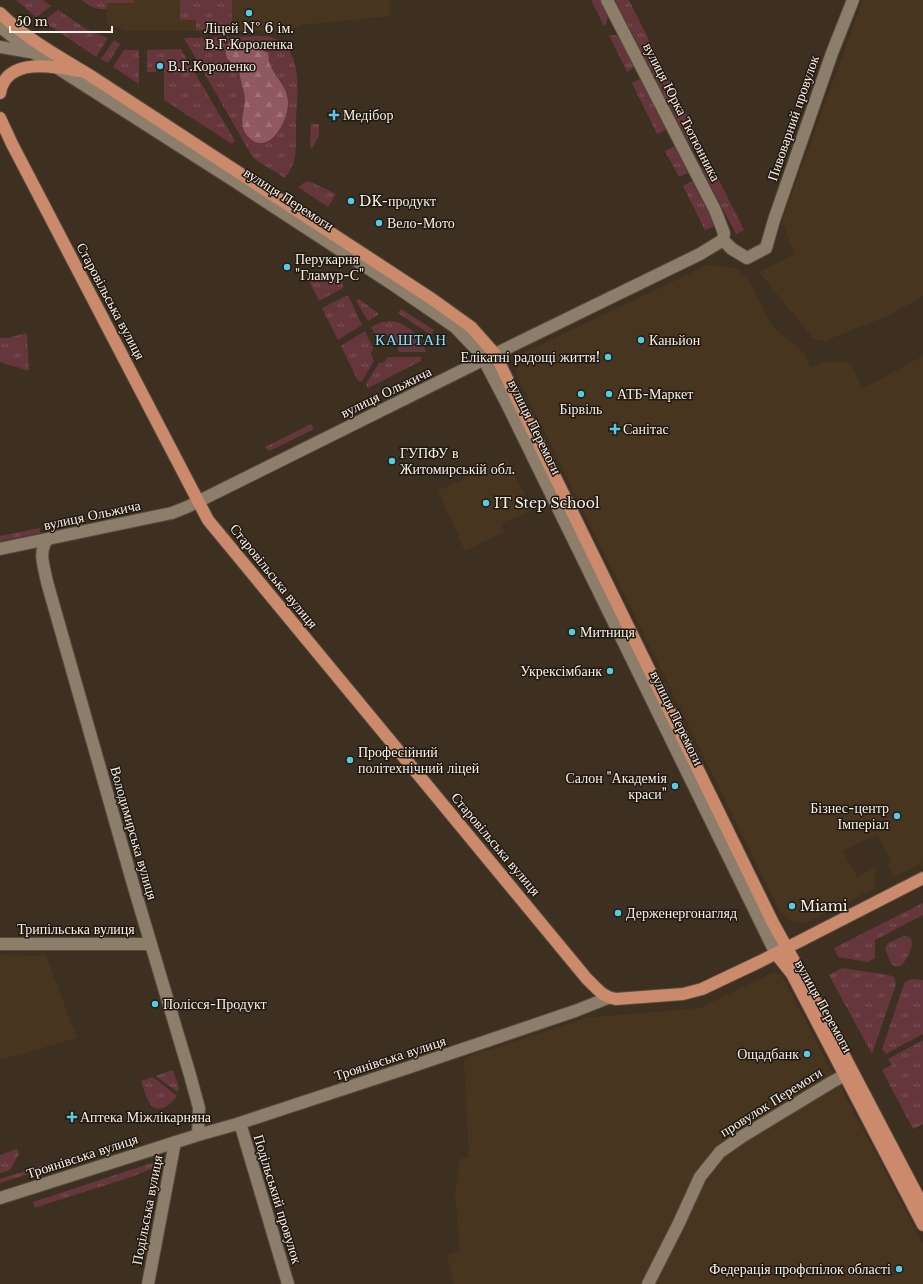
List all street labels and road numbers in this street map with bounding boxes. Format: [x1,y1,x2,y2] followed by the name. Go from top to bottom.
[639,40,725,185] street label: вулиця Юрка Тютюнника
[763,52,823,183] street label: Пивоварний провулок
[241,163,338,235] street label: вулиця Перемоги
[73,239,150,363] street label: Старовільська вулиця
[338,362,435,422] street label: вулиця Ольжича
[504,377,566,478] street label: вулиця Перемоги
[42,496,143,534] street label: вулиця Ольжича
[226,520,322,633] street label: Старовільська вулиця
[646,668,708,769] street label: вулиця Перемоги
[106,764,162,902] street label: Володимирська вулиця
[447,788,545,900] street label: Старовільська вулиця
[17,920,135,938] street label: Трипільська вулиця
[791,956,857,1056] street label: вулиця Перемоги
[332,1031,449,1085] street label: Троянівська вулиця
[716,1063,826,1141] street label: провулок Перемоги
[24,1129,141,1183] street label: Троянівська вулиця
[250,1132,306,1266] street label: Подільський провулок
[128,1153,167,1266] street label: Подільська вулиця

